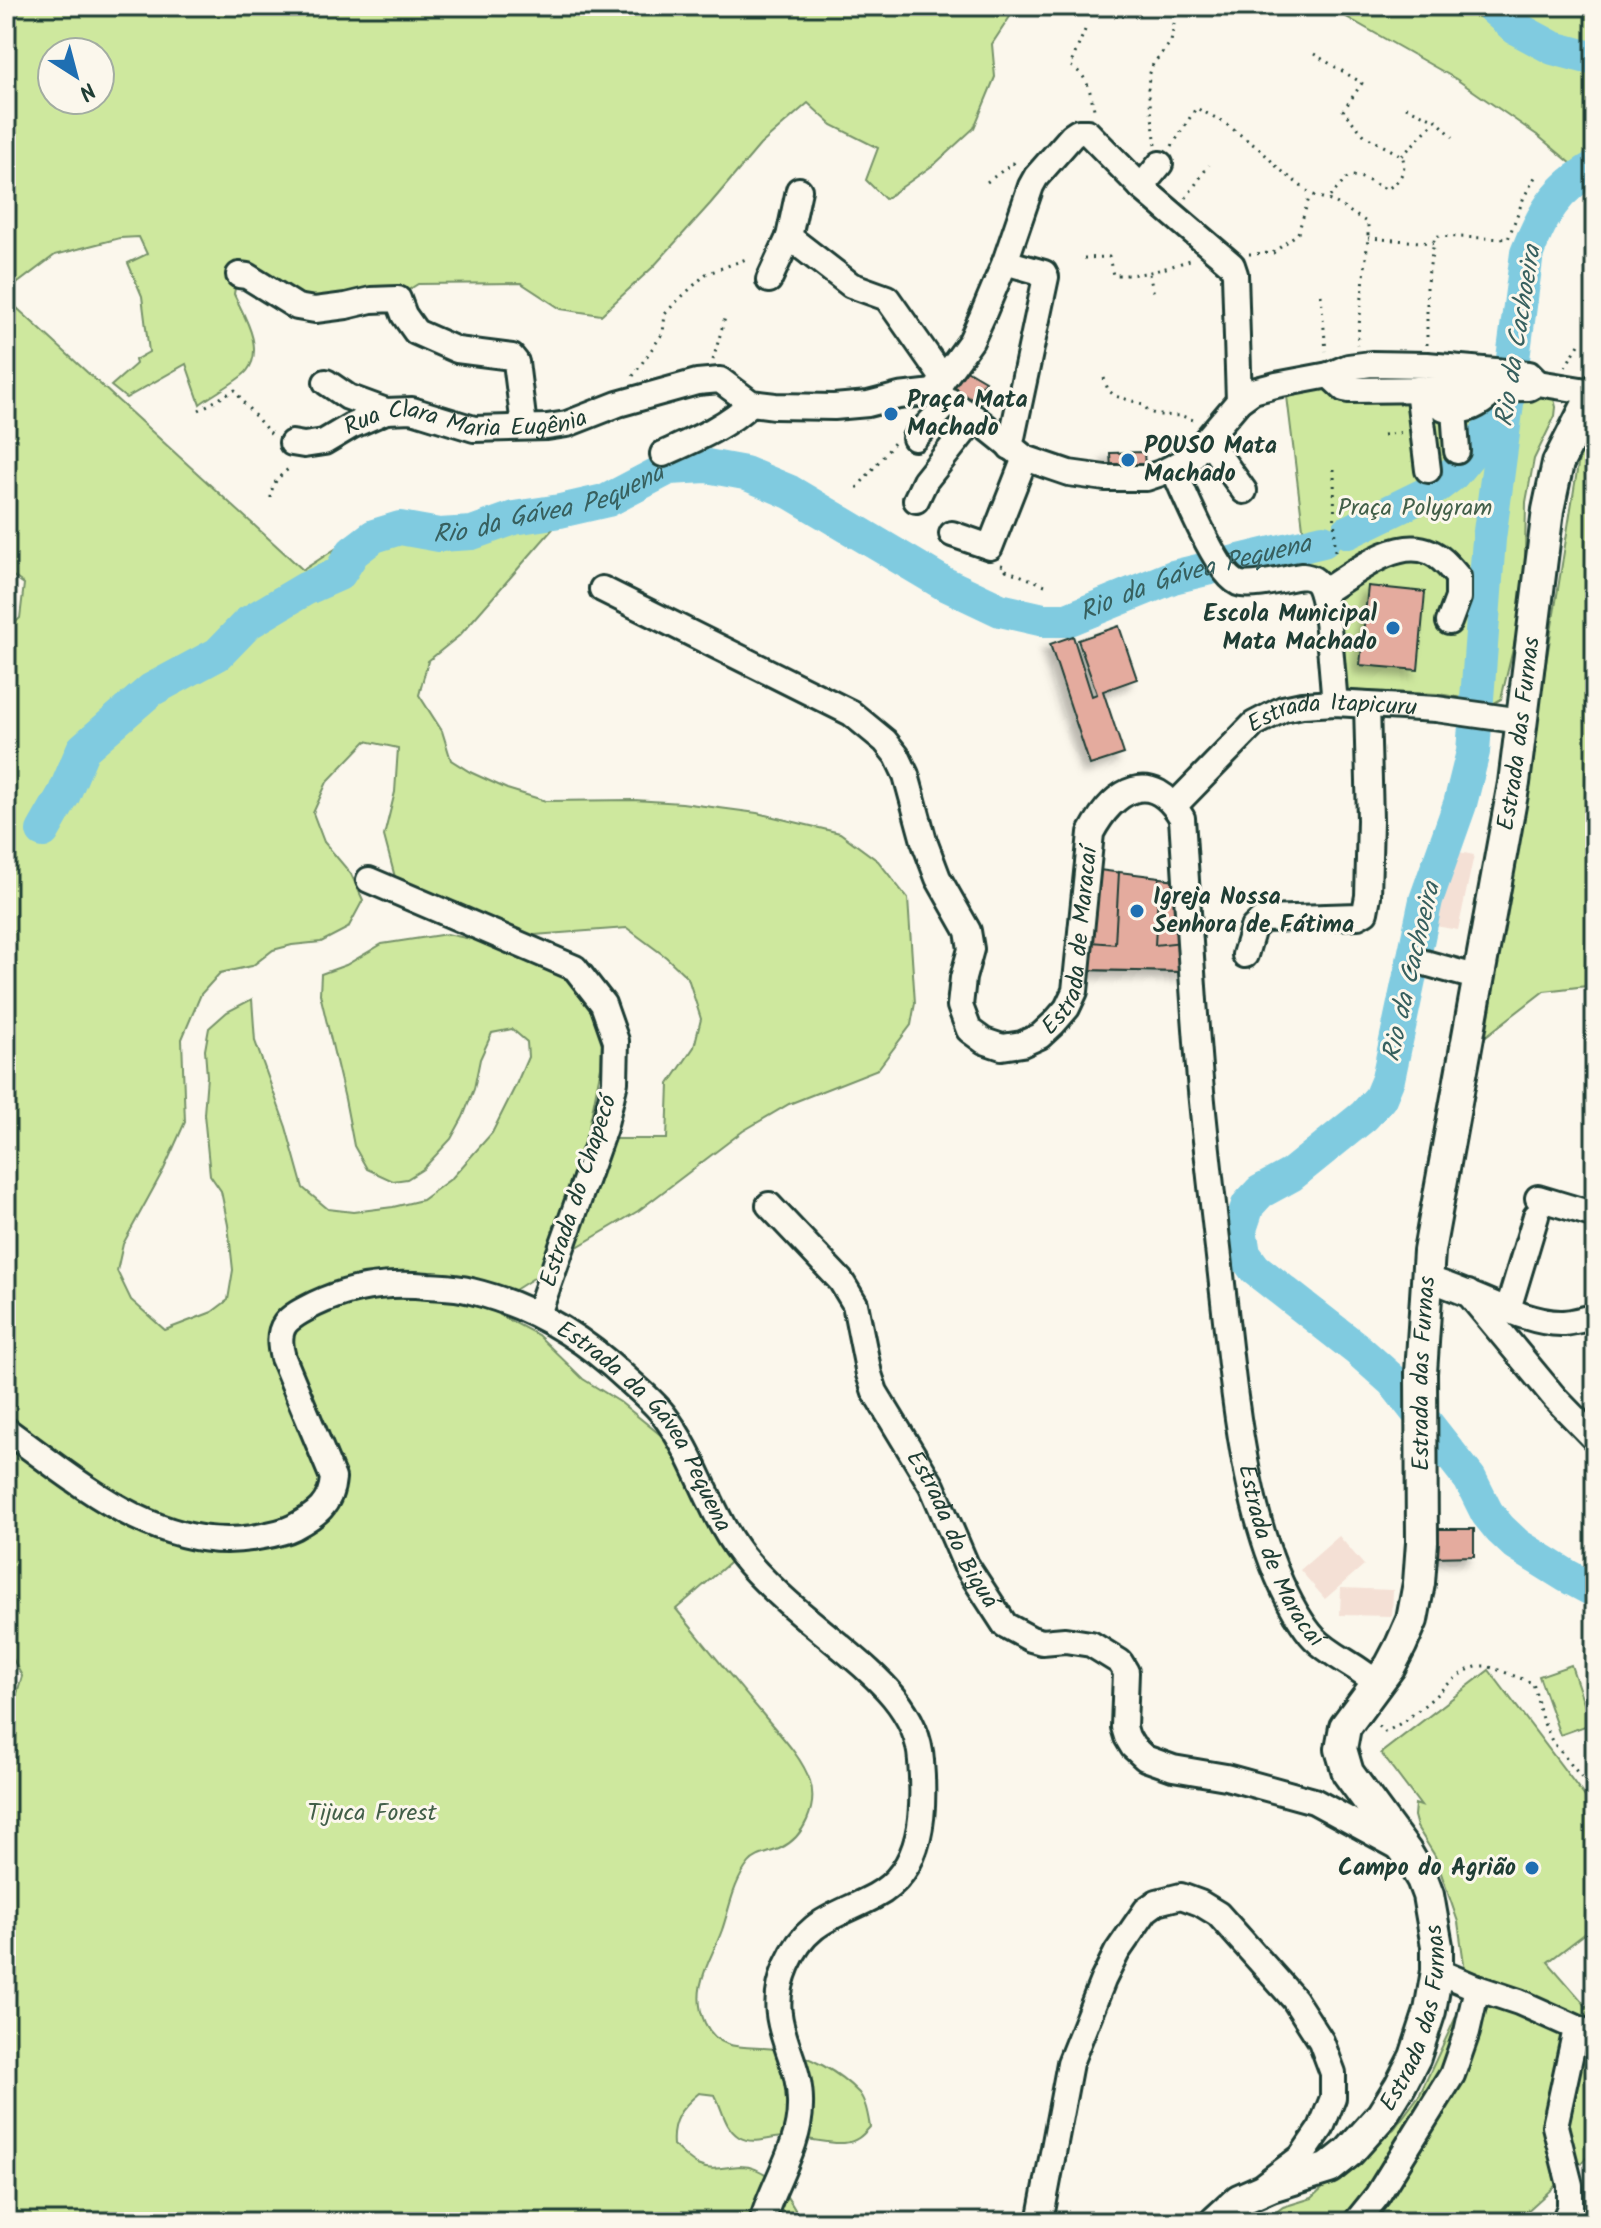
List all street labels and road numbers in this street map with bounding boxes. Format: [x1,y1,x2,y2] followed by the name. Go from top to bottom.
[338,390,593,448] street label: Rua Clara Maria Eugênia
[1486,634,1552,834] street label: Estrada das Furnas
[1240,683,1419,744] street label: Estrada Itapicuru
[1032,842,1109,1045] street label: Estrada de Maracaí
[529,1089,629,1292] street label: Estrada do Chapecó
[1401,1275,1447,1471] street label: Estrada das Furnas
[548,1310,742,1539] street label: Estrada da Gávea Pequena
[895,1443,1010,1619] street label: Estrada do Biguá
[1227,1461,1335,1659] street label: Estrada de Maracaí
[1369,1922,1457,2119] street label: Estrada das Furnas

